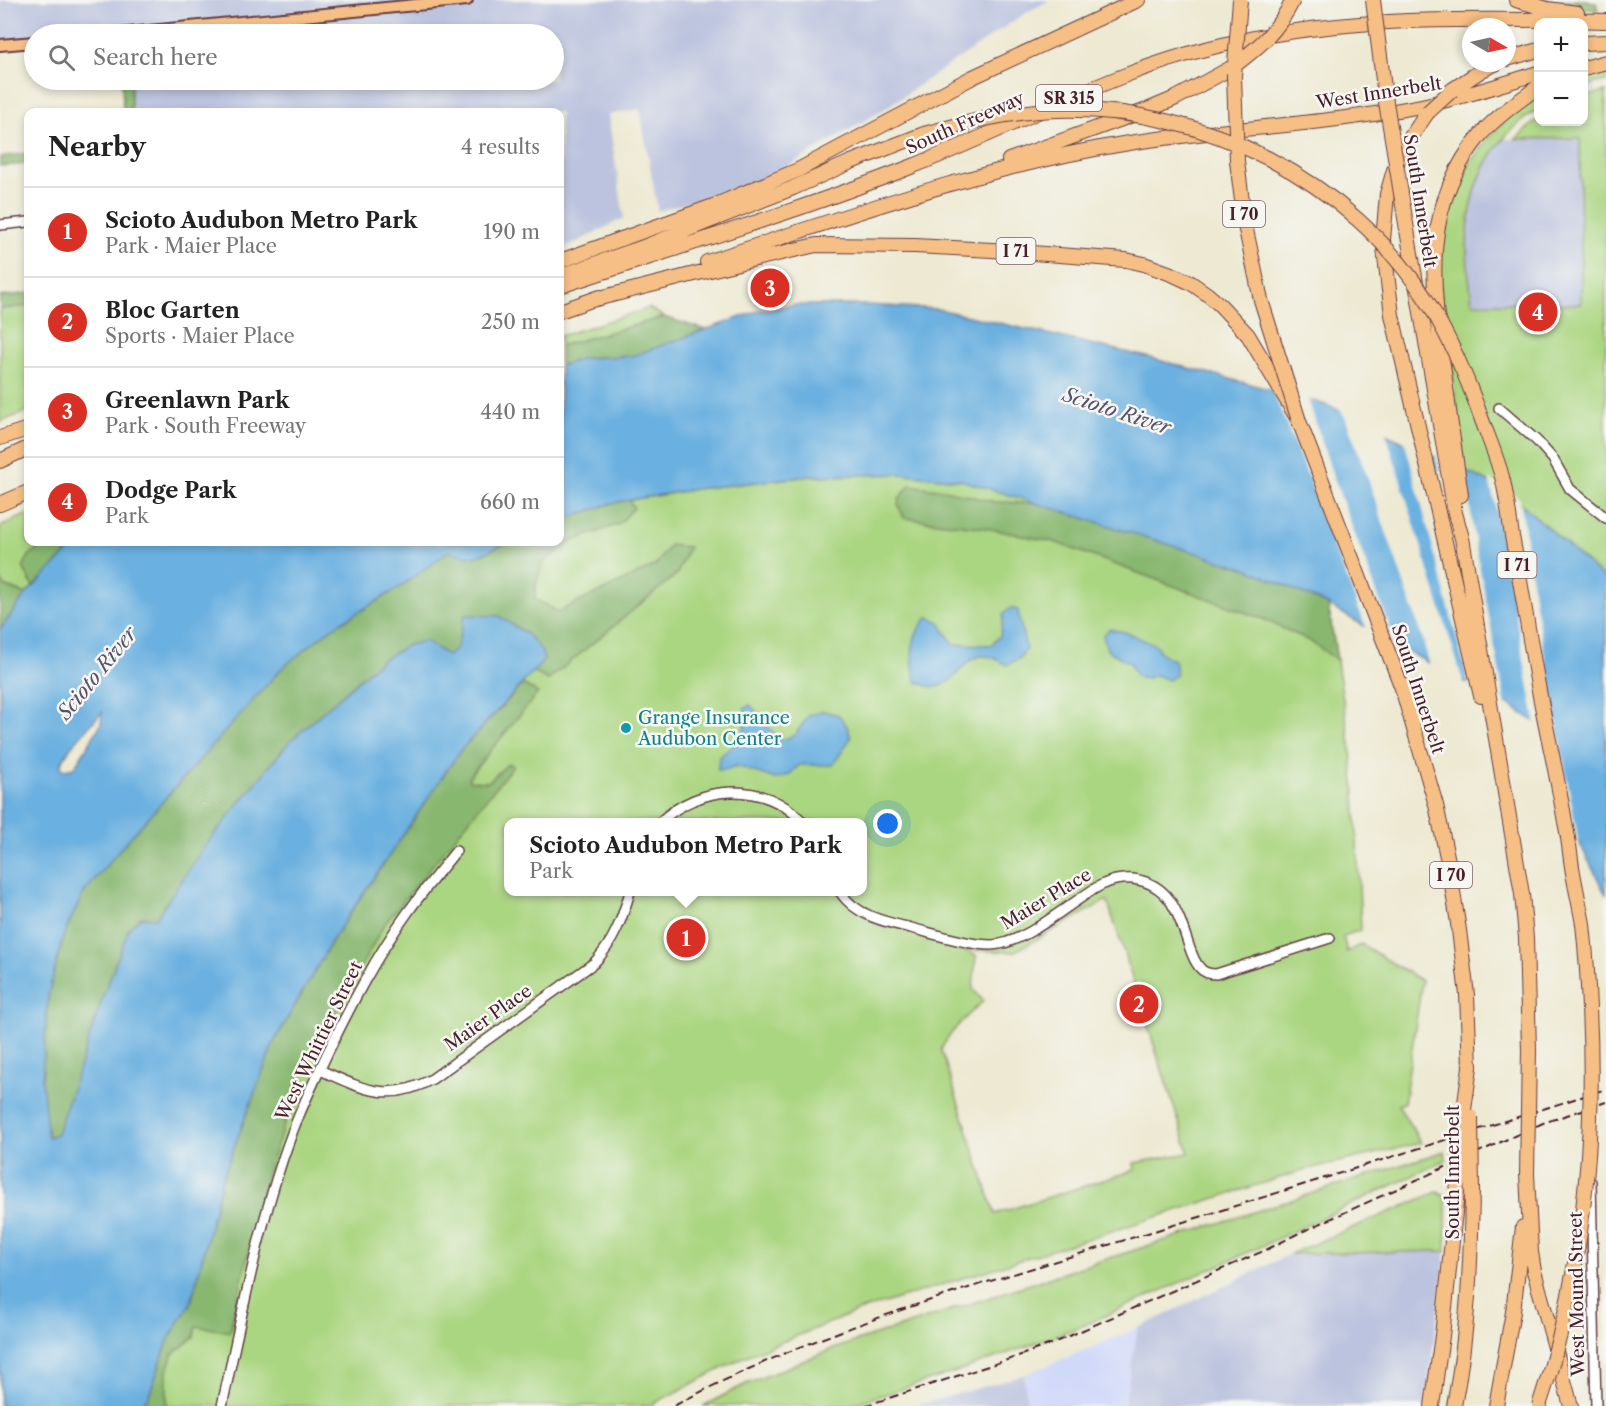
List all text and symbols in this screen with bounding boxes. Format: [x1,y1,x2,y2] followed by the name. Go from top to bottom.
[1462,18,1516,72] north arrow
[1534,18,1588,126] map controls
[1534,18,1588,72] button: +
[24,24,564,90] search box
[45,41,78,74] icon: search
[93,44,218,71] text: Search here
[1314,72,1444,114] street label: West Innerbelt
[1534,72,1588,126] button: −
[1036,85,1102,111] road number: SR 315
[902,87,1029,159] street label: South Freeway
[48,131,146,163] text: Nearby
[1399,133,1442,270] street label: South Innerbelt
[461,135,540,159] text: 4 results
[1223,201,1265,227] road number: I 70
[105,207,417,234] text: Scioto Audubon Metro Park
[63,220,72,244] text: 1
[483,220,540,244] text: 190 m
[105,234,277,258] text: Park · Maier Place
[996,238,1036,264] road number: I 71
[750,266,790,310] pin: 3
[1518,290,1558,334] pin: 4
[105,297,240,324] text: Bloc Garten
[62,310,73,334] text: 2
[481,310,540,334] text: 250 m
[105,324,295,348] text: Sports · Maier Place
[1059,382,1176,440] water label: Scioto River
[105,387,290,414] text: Greenlawn Park
[62,400,73,424] text: 3
[480,400,540,424] text: 440 m
[105,414,306,438] text: Park · South Freeway
[105,477,237,504] text: Dodge Park
[62,490,73,514] text: 4
[480,490,540,514] text: 660 m
[105,504,148,528] text: Park
[1498,552,1537,578] road number: I 71
[52,621,143,725] water label: Scioto River
[1387,621,1450,757] street label: South Innerbelt
[637,707,790,750] place label: Grange Insurance Audubon Center
[619,721,633,735] marker: Grange Insurance Audubon Center
[873,809,902,838] your location
[504,818,867,896] popup
[529,832,842,859] text: Scioto Audubon Metro Park
[529,859,573,883] text: Park
[1430,862,1472,888] road number: I 70
[997,863,1095,935] street label: Maier Place
[666,916,706,960] pin: 1
[270,957,367,1125] street label: West Whittier Street
[440,980,536,1056] street label: Maier Place
[1120,982,1158,1026] pin: 2
[1442,1104,1464,1239] street label: South Innerbelt
[1565,1211,1589,1378] street label: West Mound Street

